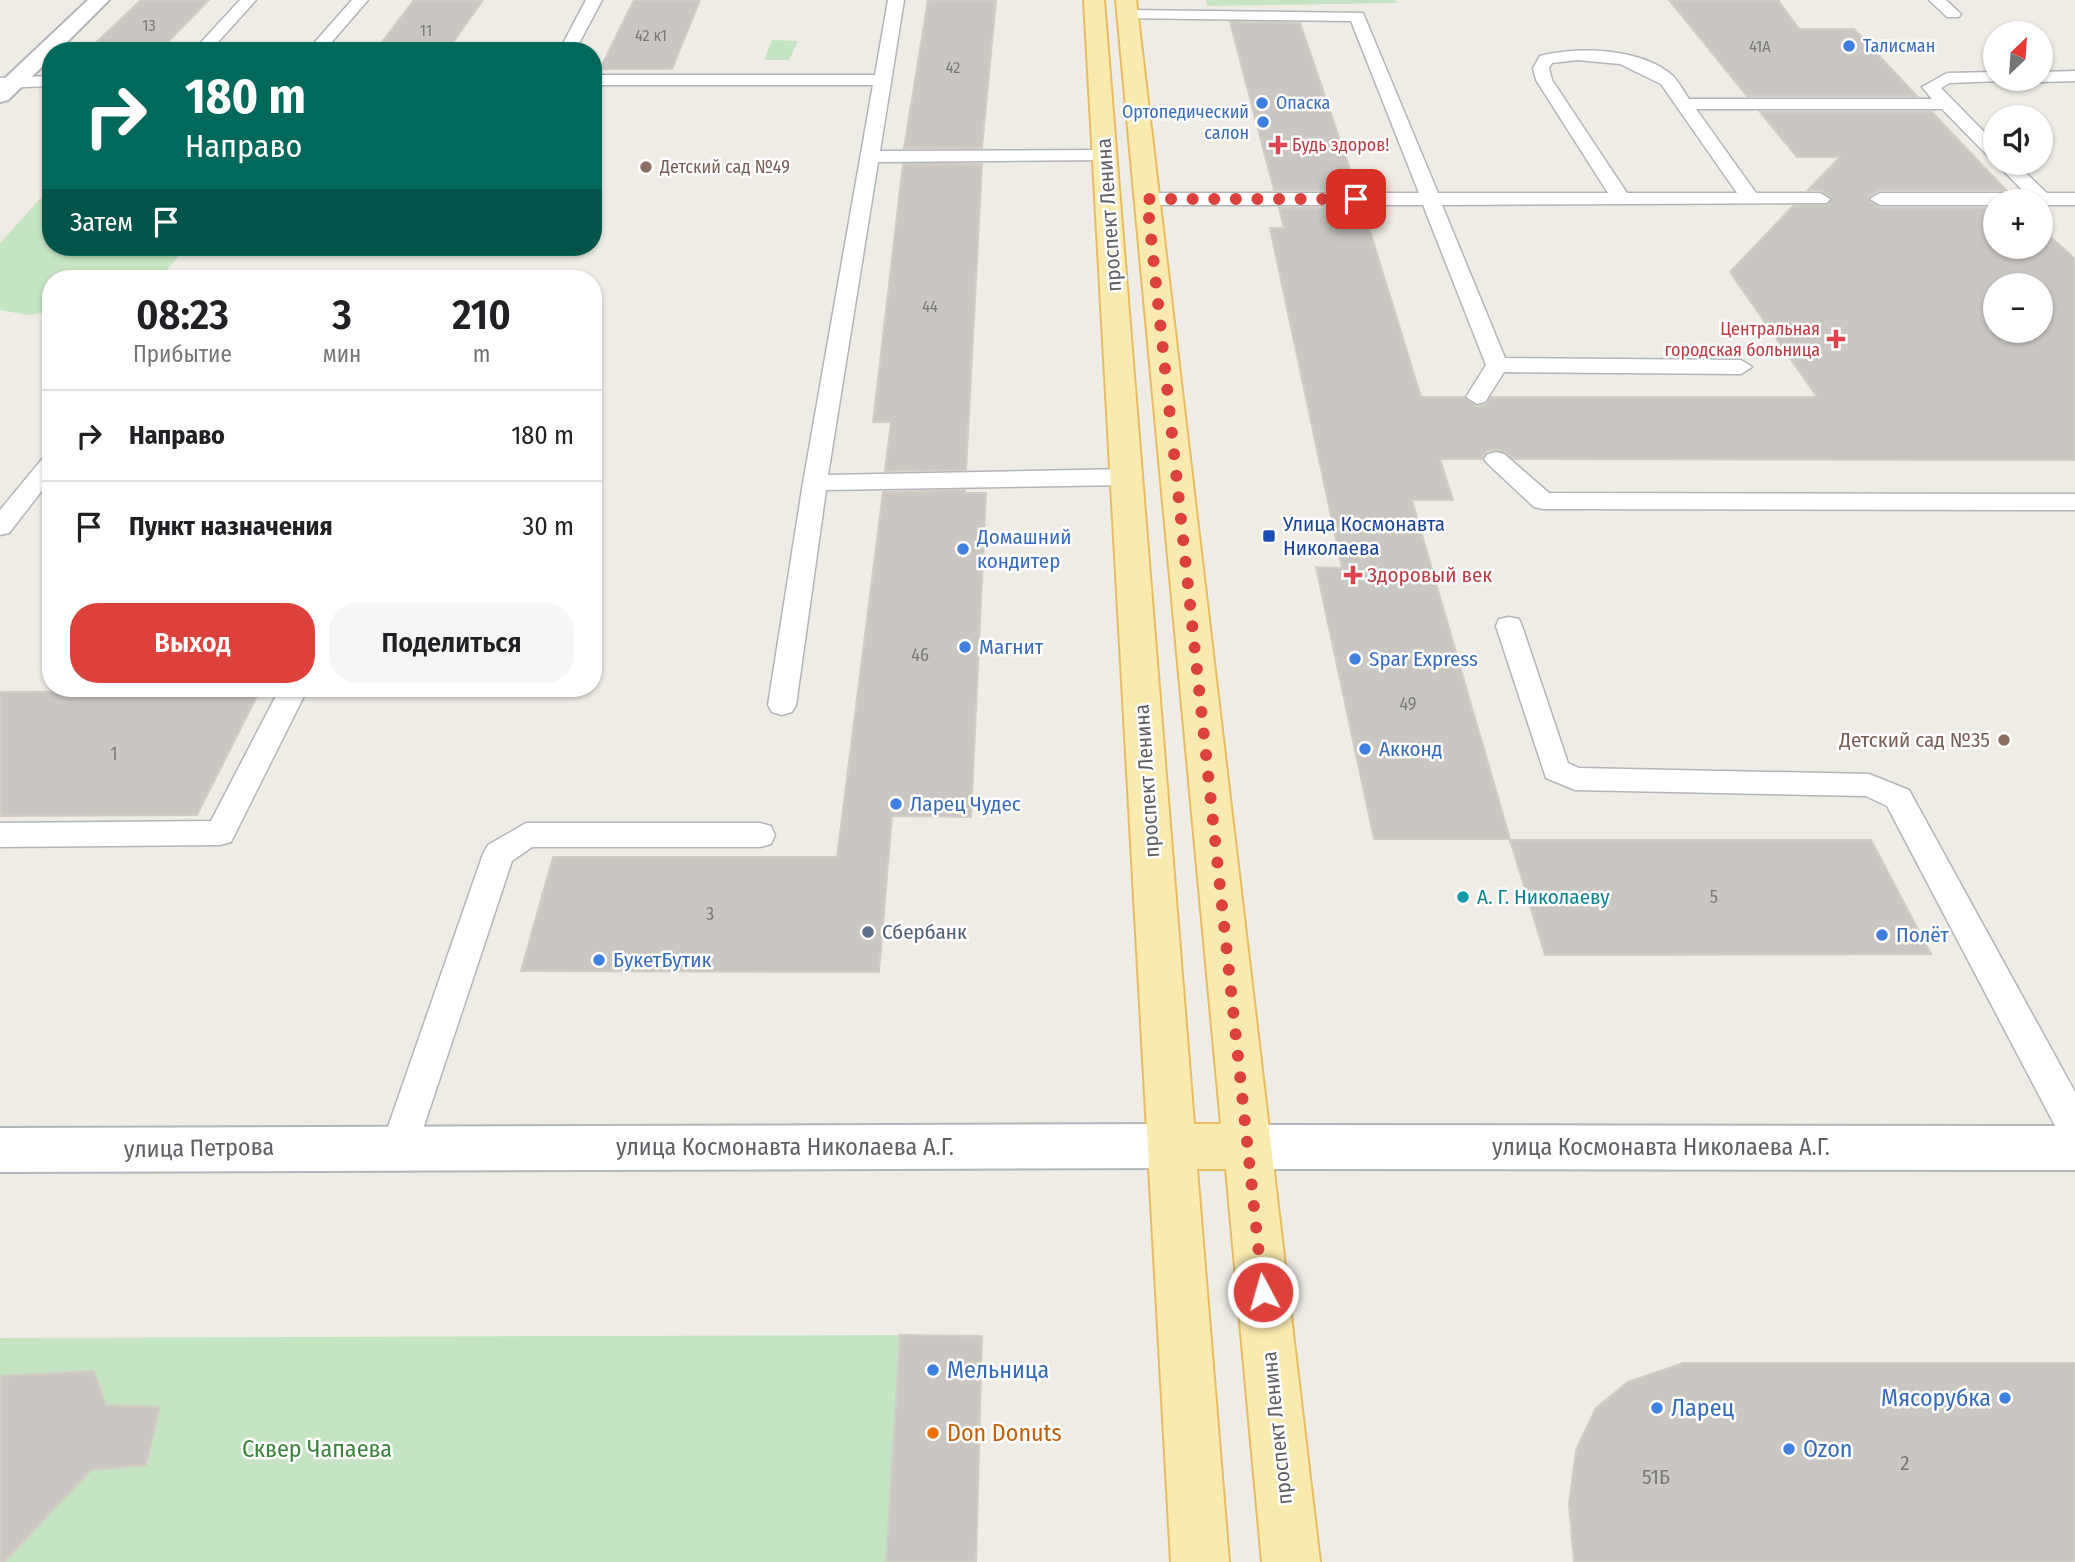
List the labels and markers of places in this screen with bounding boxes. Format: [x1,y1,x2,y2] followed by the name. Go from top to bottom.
[1863,35,1935,57] place label: Талисман
[1841,38,1857,54] marker: Талисман
[1276,92,1331,114] place label: Опаска
[1254,95,1270,111] marker: Опаска
[1122,101,1249,144] place label: Ортопедический салон
[1255,114,1271,130] marker: Ортопедический салон
[1292,134,1389,156] place label: Будь здоров!
[1270,137,1286,153] marker: Будь здоров!
[659,156,790,178] place label: Детский сад №49
[638,159,654,175] marker: Детский сад №49
[1326,169,1386,229] pin
[1664,318,1820,361] place label: Центральная городская больница
[1826,329,1846,349] marker: Центральная городская больница
[1282,511,1445,561] place label: Улица Космонавта Николаева
[976,524,1072,574] place label: Домашний кондитер
[1261,528,1277,544] marker: Улица Космонавта Николаева
[955,541,971,557] marker: Домашний кондитер
[1367,562,1492,588] place label: Здоровый век
[1345,567,1361,583] marker: Здоровый век
[979,634,1044,660] place label: Магнит
[957,639,973,655] marker: Магнит
[1369,646,1478,672] place label: Spar Express
[1347,651,1363,667] marker: Spar Express
[1838,727,1990,753] place label: Детский сад №35
[1996,732,2012,748] marker: Детский сад №35
[1379,736,1442,762] place label: Акконд
[1357,741,1373,757] marker: Акконд
[910,791,1021,817] place label: Ларец Чудес
[888,796,904,812] marker: Ларец Чудес
[1477,884,1610,910] place label: А. Г. Николаеву
[1455,889,1471,905] marker: А. Г. Николаеву
[882,919,967,945] place label: Сбербанк
[1896,922,1949,948] place label: Полёт
[860,924,876,940] marker: Сбербанк
[1874,927,1890,943] marker: Полёт
[613,947,711,973] place label: БукетБутик
[591,952,607,968] marker: БукетБутик
[947,1356,1049,1384] place label: Мельница
[925,1362,941,1378] marker: Мельница
[1881,1384,1991,1412] place label: Мясорубка
[1997,1390,2013,1406] marker: Мясорубка
[1671,1394,1734,1422] place label: Ларец
[1649,1400,1665,1416] marker: Ларец
[947,1419,1062,1447] place label: Don Donuts
[925,1425,941,1441] marker: Don Donuts
[1803,1435,1852,1463] place label: Ozon
[1781,1441,1797,1457] marker: Ozon

